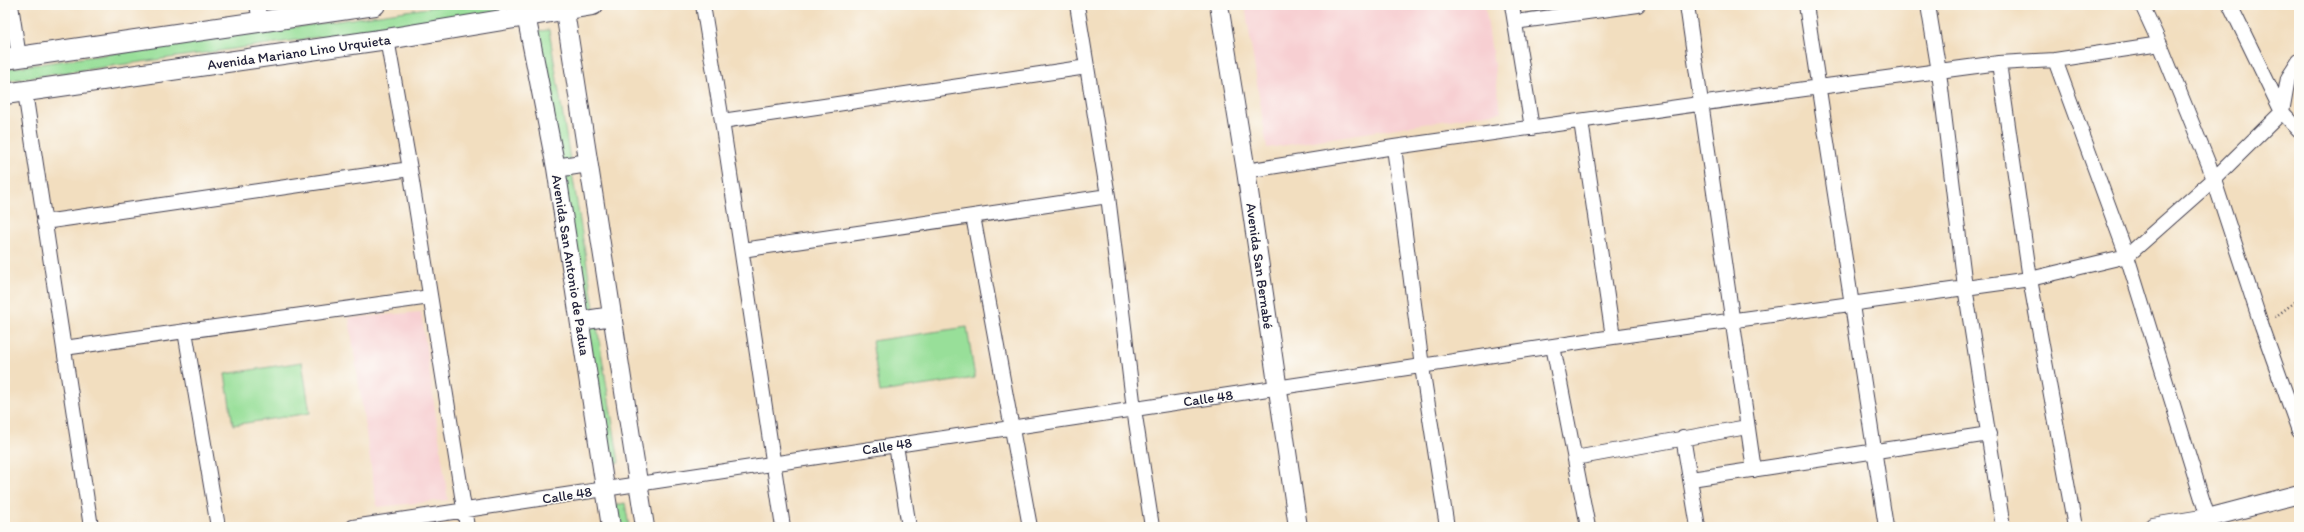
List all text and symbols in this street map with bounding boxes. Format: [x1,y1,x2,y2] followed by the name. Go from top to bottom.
[206,31,393,74] street label: Avenida Mariano Lino Urquieta
[548,174,593,357] street label: Avenida San Antonio de Padua
[1242,202,1277,331] street label: Avenida San Bernabé
[1182,387,1234,410] street label: Calle 48
[861,434,913,459] street label: Calle 48
[541,483,593,508] street label: Calle 48

